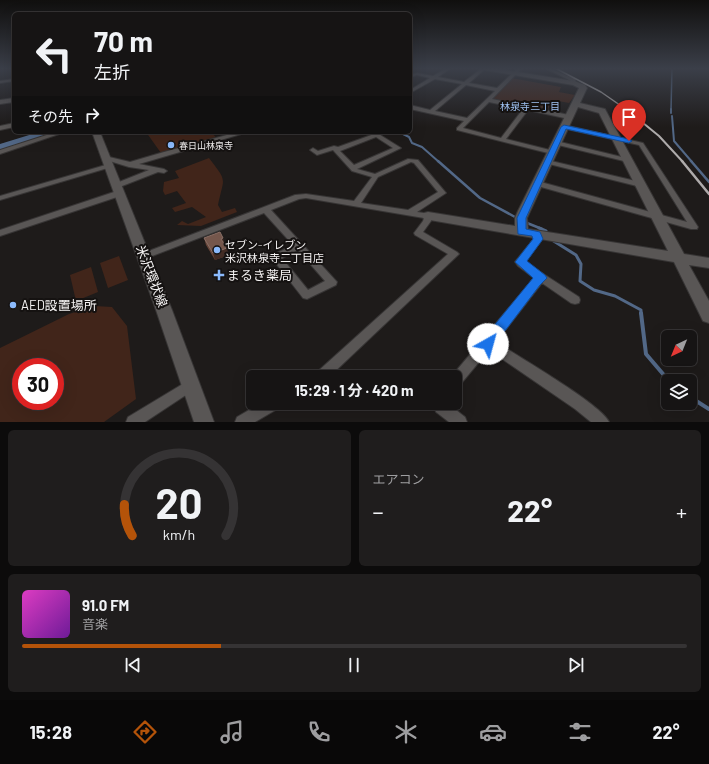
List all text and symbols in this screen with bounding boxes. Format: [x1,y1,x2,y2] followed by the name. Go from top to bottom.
[94,24,153,58] text: 70 m
[28,28,80,80] icon: left
[94,61,130,83] text: 左折
[500,100,560,112] district label: 林泉寺三丁目
[612,100,646,141] pin
[81,104,103,126] icon: right
[618,106,640,128] icon: arrive
[28,107,73,125] text: その先
[166,140,176,150] marker: 春日山林泉寺
[179,140,233,151] place label: 春日山林泉寺
[225,238,324,264] place label: セブン-イレブン 米沢林泉寺二丁目店
[133,243,171,309] street label: 米沢環状線
[212,245,222,255] marker: セブン-イレブン 米沢林泉寺二丁目店
[227,267,292,283] place label: まるき薬局
[214,270,224,280] marker: まるき薬局
[21,297,97,313] place label: AED設置場所
[8,300,18,310] marker: AED設置場所
[467,323,509,365] position arrow
[661,330,697,366] north arrow
[661,330,697,410] map controls
[12,358,64,410] speed limit sign: 30
[661,374,697,410] button: layers
[294,381,414,399] text: 15:29 · 1 分 · 420 m
[373,471,425,487] text: エアコン
[156,477,203,527] text: 20
[507,492,552,528] text: 22°
[373,498,384,524] text: −
[676,498,687,524] text: +
[163,526,195,543] text: km/h
[82,596,129,614] text: 91.0 FM
[82,616,108,632] text: 音楽
[122,654,144,676] icon: previous
[343,654,365,676] icon: pause
[565,654,587,676] icon: next
[131,718,159,746] icon: directions
[218,718,246,746] icon: music
[305,718,333,746] icon: phone
[392,718,420,746] icon: climate
[479,718,507,746] icon: car
[566,718,594,746] icon: filters
[29,721,72,743] text: 15:28
[652,721,679,743] text: 22°

